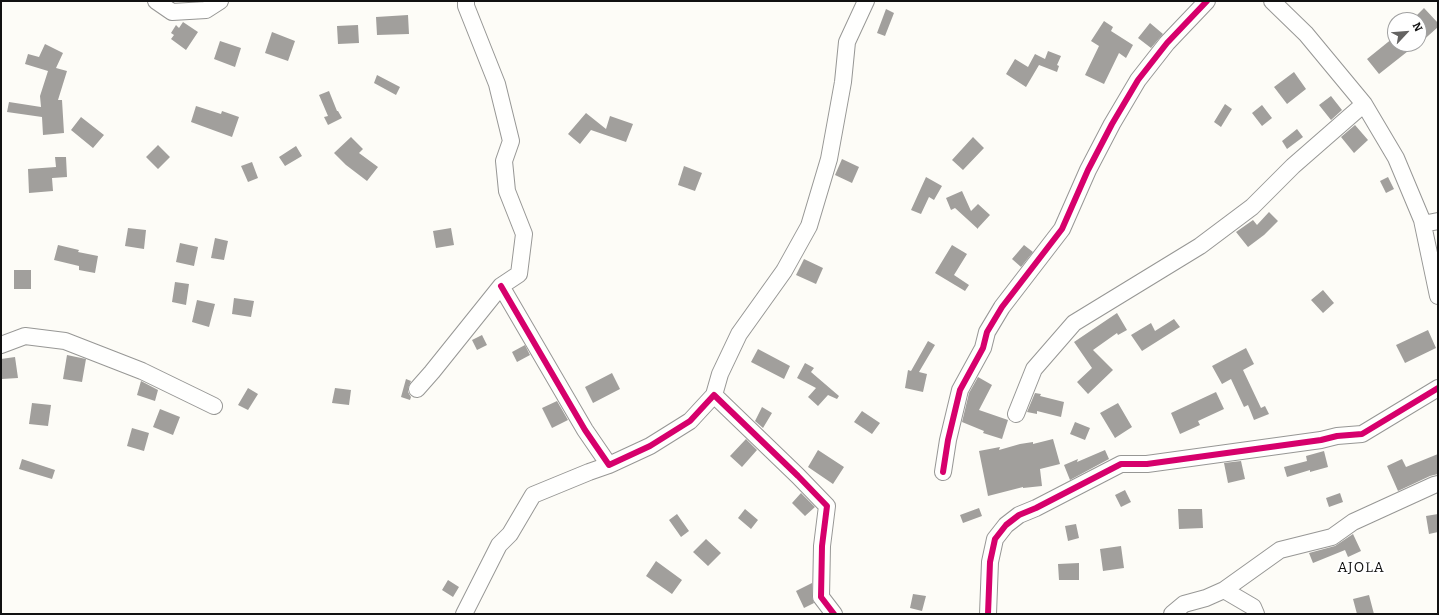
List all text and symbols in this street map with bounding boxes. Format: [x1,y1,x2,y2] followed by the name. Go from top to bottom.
[1387,12,1427,52] north arrow
[1410,20,1425,34] text: N
[1337,560,1385,576] district label: AJOLA

